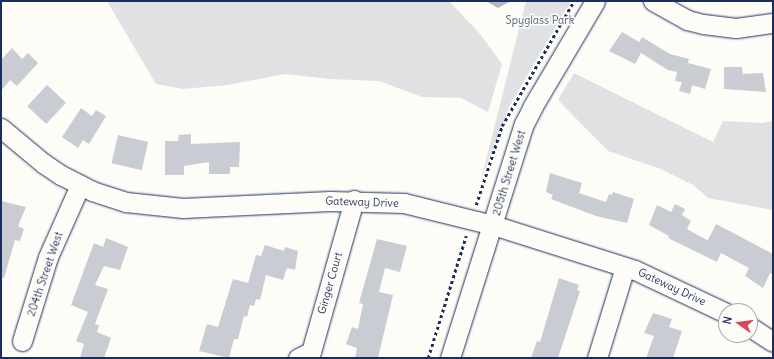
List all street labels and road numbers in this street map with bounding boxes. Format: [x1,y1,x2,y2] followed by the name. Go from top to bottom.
[490,129,528,217] street label: 205th Street West
[325,194,399,210] street label: Gateway Drive
[24,230,66,318] street label: 204th Street West
[315,250,345,316] street label: Ginger Court
[636,265,708,309] street label: Gateway Drive

